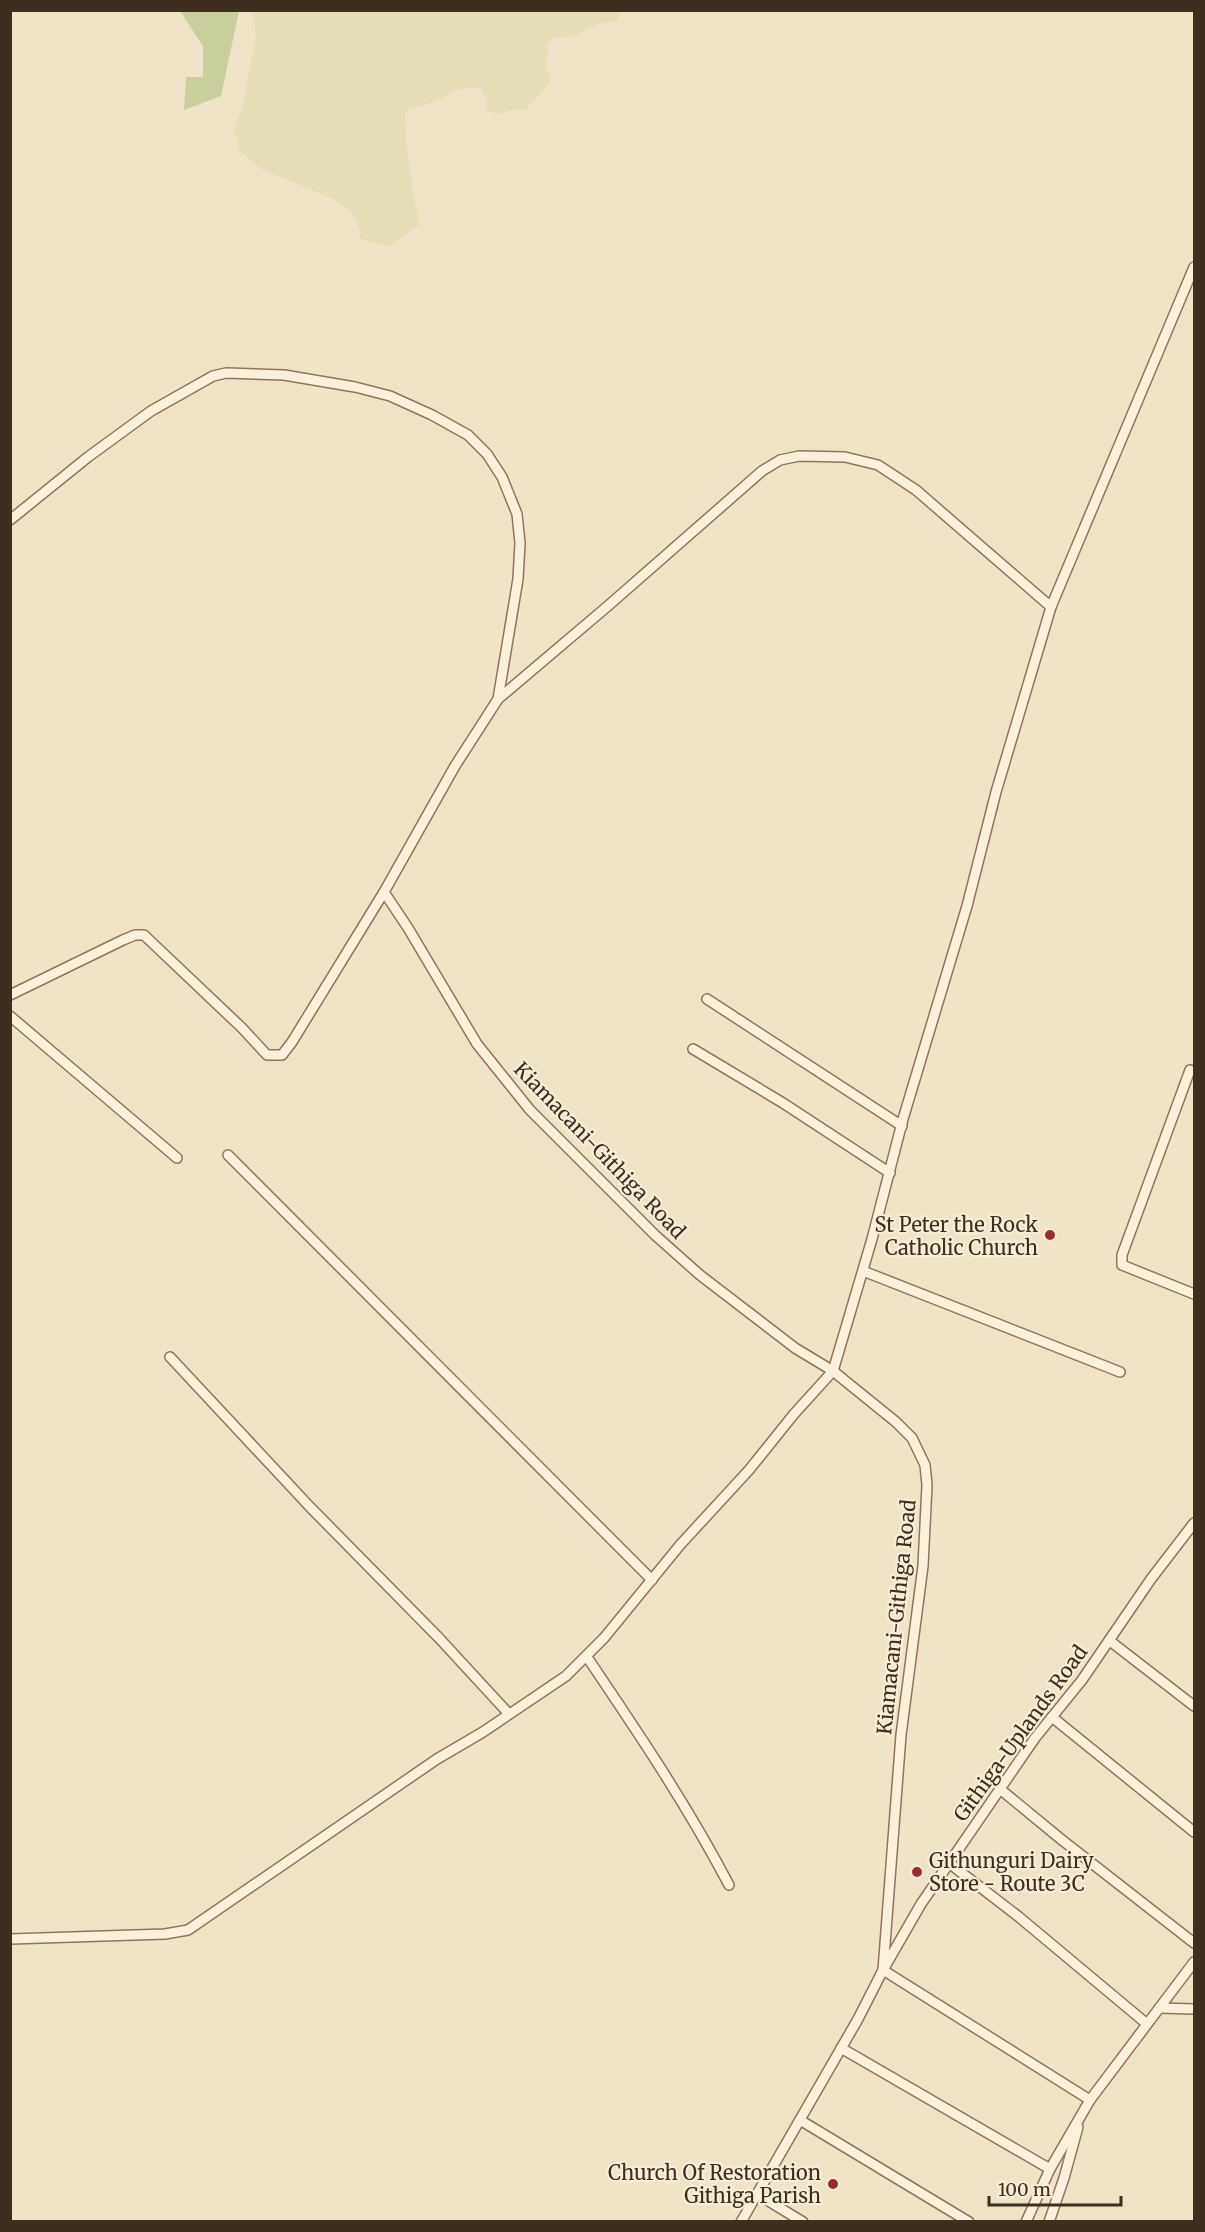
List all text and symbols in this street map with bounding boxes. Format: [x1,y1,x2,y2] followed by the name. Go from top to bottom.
[509,1056,691,1244] street label: Kiamacani-Githiga Road
[875,1212,1038,1260] place label: St Peter the Rock Catholic Church
[1043,1228,1057,1242] marker: St Peter the Rock Catholic Church
[871,1498,921,1736] street label: Kiamacani-Githiga Road
[948,1640,1092,1826] street label: Githiga-Uplands Road
[929,1848,1094,1896] place label: Githunguri Dairy Store - Route 3C
[910,1865,924,1879] marker: Githunguri Dairy Store - Route 3C
[608,2160,821,2208] place label: Church Of Restoration Githiga Parish
[989,2169,1121,2207] scale bar
[826,2177,840,2191] marker: Church Of Restoration Githiga Parish
[998,2178,1051,2201] text: 100 m

